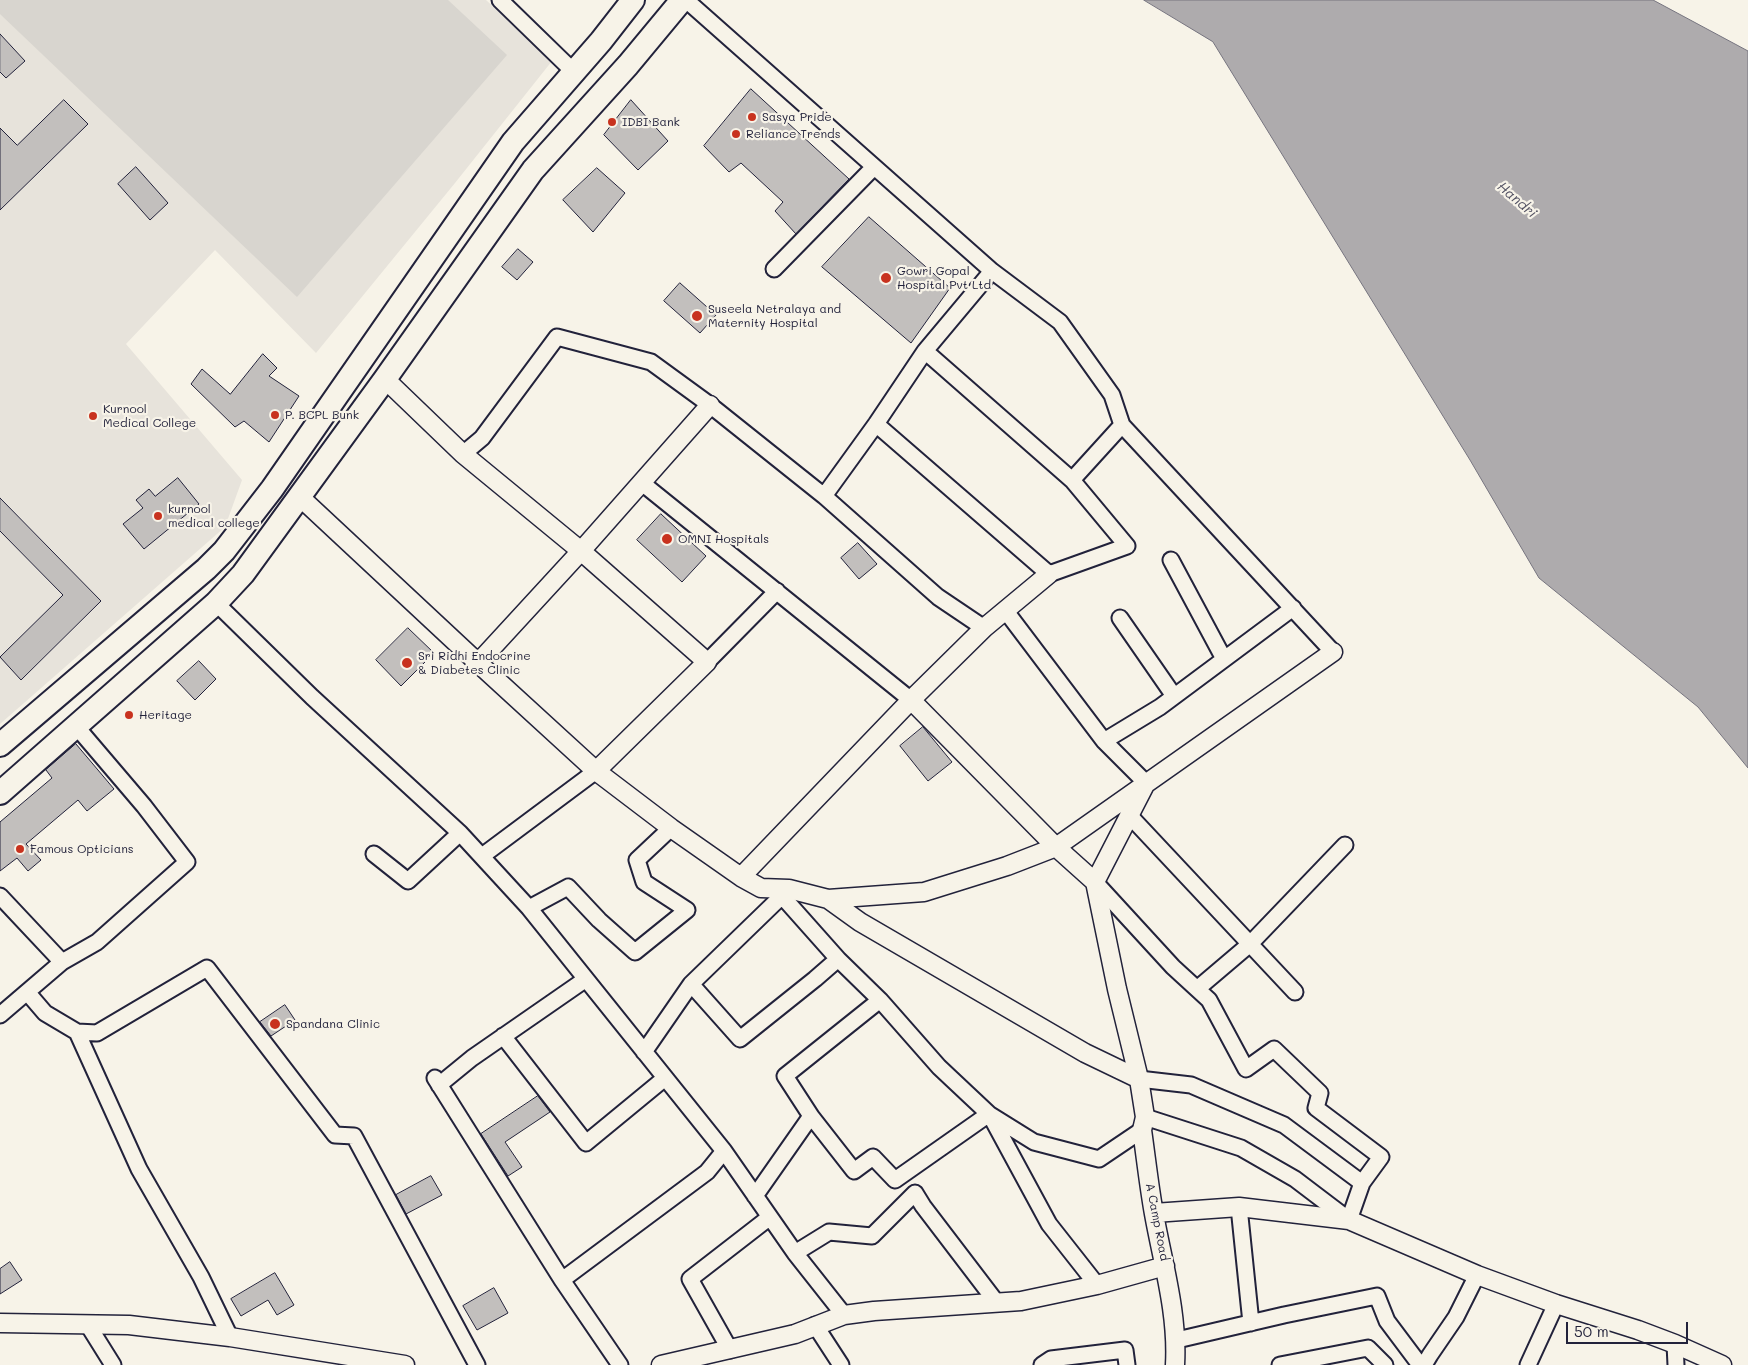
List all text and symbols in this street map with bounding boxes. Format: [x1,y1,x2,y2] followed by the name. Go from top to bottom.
[762,110,832,124] place label: Sasya Pride
[746,111,758,123] marker: Sasya Pride
[622,115,680,129] place label: IDBI Bank
[606,116,618,128] marker: IDBI Bank
[746,127,840,141] place label: Reliance Trends
[730,128,742,140] marker: Reliance Trends
[1494,178,1540,222] water label: Handri
[897,264,991,292] place label: Gowri Gopal Hospital Pvt Ltd
[879,271,893,285] marker: Gowri Gopal Hospital Pvt Ltd
[708,302,841,330] place label: Suseela Netralaya and Maternity Hospital
[690,309,704,323] marker: Suseela Netralaya and Maternity Hospital
[103,402,196,430] place label: Kurnool Medical College
[285,408,359,422] place label: P. BCPL Bunk
[269,409,281,421] marker: P. BCPL Bunk
[87,410,99,422] marker: Kurnool Medical College
[168,502,260,530] place label: kurnool medical college
[152,510,164,522] marker: kurnool medical college
[660,532,674,546] marker: OMNI Hospitals
[678,532,769,546] place label: OMNI Hospitals
[418,649,531,677] place label: Sri Ridhi Endocrine & Diabetes Clinic
[400,656,414,670] marker: Sri Ridhi Endocrine & Diabetes Clinic
[139,708,192,722] place label: Heritage
[123,709,135,721] marker: Heritage
[30,842,134,856] place label: Famous Opticians
[14,843,26,855] marker: Famous Opticians
[268,1017,282,1031] marker: Spandana Clinic
[286,1017,380,1031] place label: Spandana Clinic
[1142,1182,1172,1262] street label: A Camp Road
[1568,1312,1690,1344] scale bar
[1574,1321,1609,1341] text: 50 m

